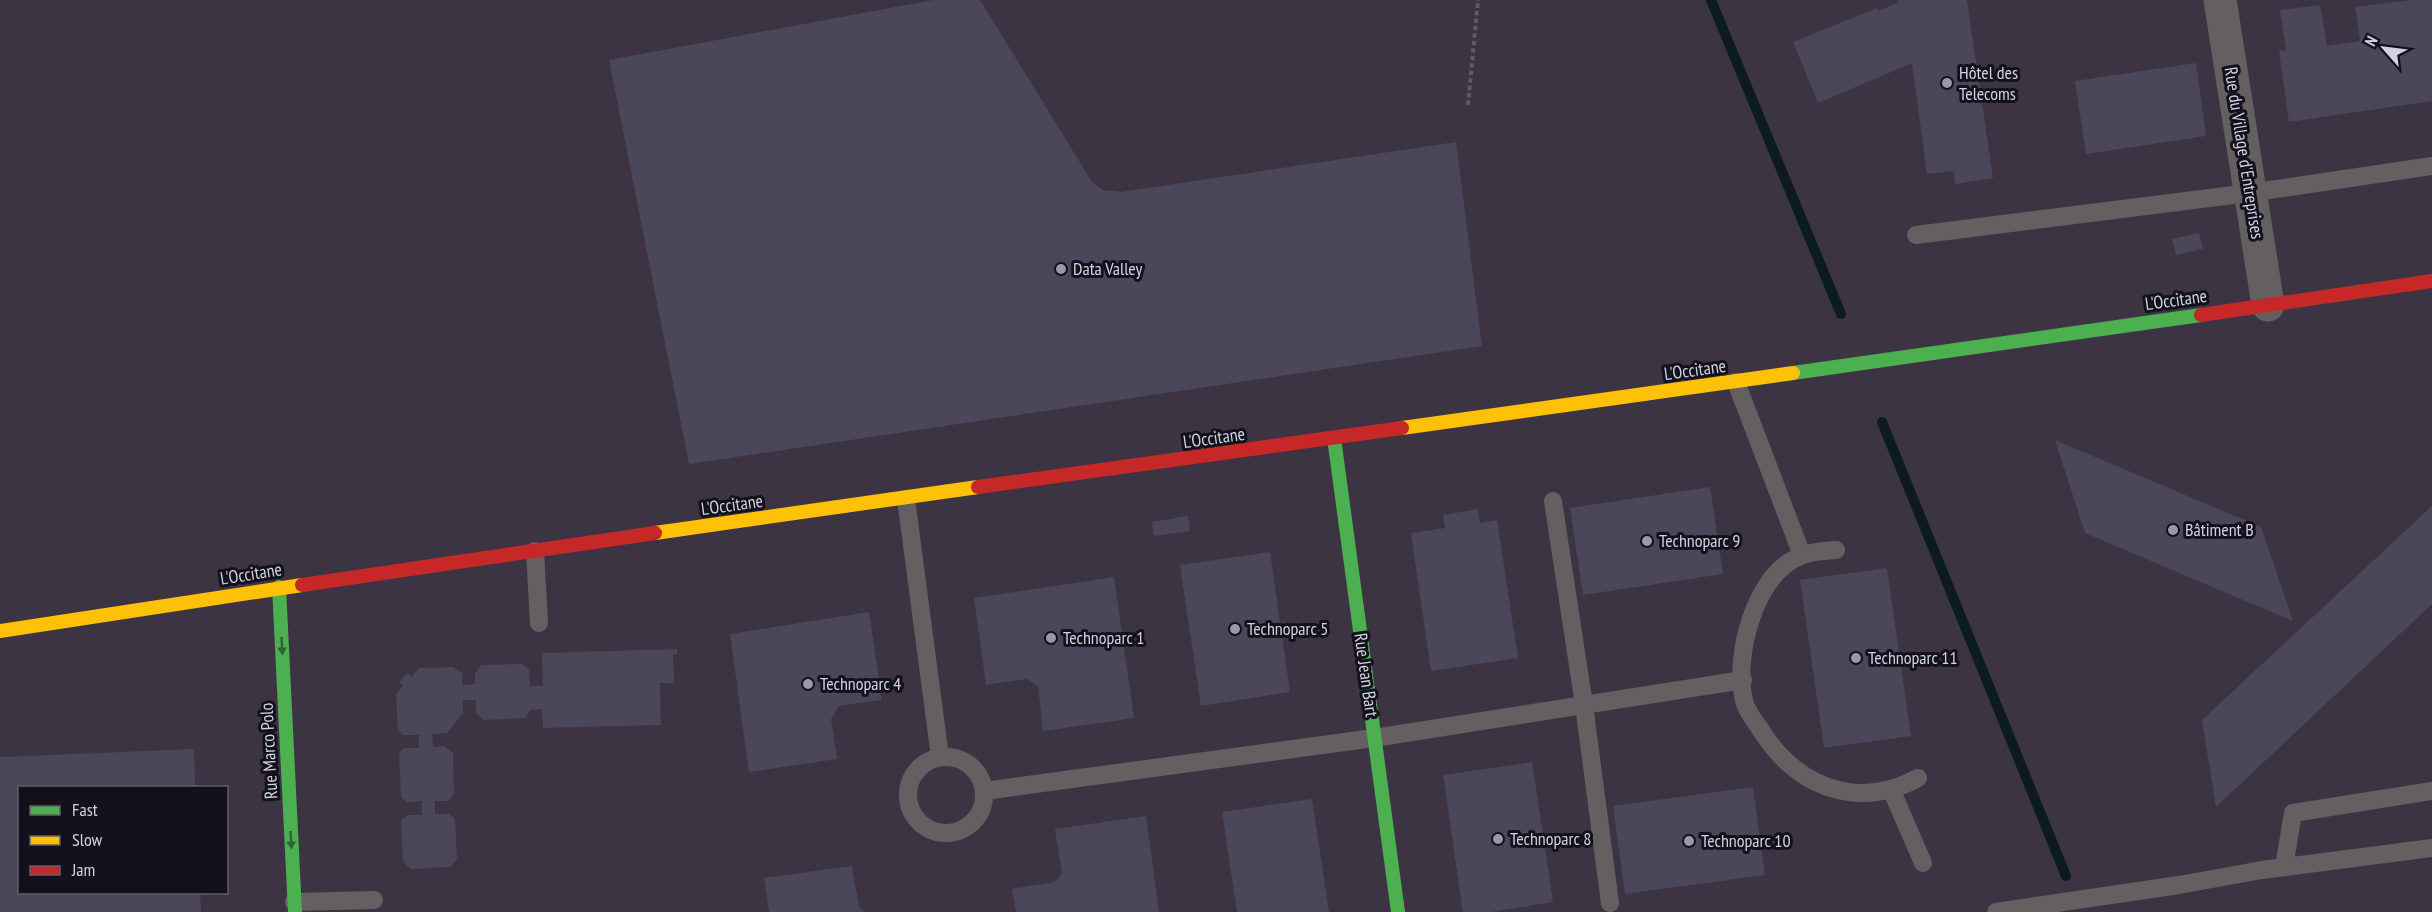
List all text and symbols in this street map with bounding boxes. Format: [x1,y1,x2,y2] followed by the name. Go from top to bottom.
[2354,18,2414,78] north arrow
[2360,32,2382,49] text: N
[1959,61,2018,105] place label: Hôtel des Telecoms
[2220,65,2269,241] street label: Rue du Village d'Entreprises
[1940,76,1954,90] marker: Hôtel des Telecoms
[1073,257,1142,280] place label: Data Valley
[1054,262,1068,276] marker: Data Valley
[2144,284,2208,315] street label: L'Occitane
[1663,354,1727,385] street label: L'Occitane
[1182,422,1246,453] street label: L'Occitane
[700,489,764,520] street label: L'Occitane
[2185,518,2254,541] place label: Bâtiment B
[2166,523,2180,537] marker: Bâtiment B
[1659,529,1740,552] place label: Technoparc 9
[1640,534,1654,548] marker: Technoparc 9
[218,557,283,590] street label: L'Occitane
[1247,617,1328,640] place label: Technoparc 5
[1228,622,1242,636] marker: Technoparc 5
[1063,626,1144,649] place label: Technoparc 1
[1044,631,1058,645] marker: Technoparc 1
[1349,632,1384,718] street label: Rue Jean Bart
[278,636,287,655] one-way arrow
[1868,646,1958,669] place label: Technoparc 11
[1849,651,1863,665] marker: Technoparc 11
[820,672,901,695] place label: Technoparc 4
[801,677,815,691] marker: Technoparc 4
[254,702,283,800] street label: Rue Marco Polo
[18,786,228,894] legend
[72,798,98,821] text: Fast
[1510,827,1591,850] place label: Technoparc 8
[72,828,103,851] text: Slow
[1701,829,1791,852] place label: Technoparc 10
[287,831,296,850] one-way arrow
[1491,832,1505,846] marker: Technoparc 8
[1682,834,1696,848] marker: Technoparc 10
[71,858,95,881] text: Jam

